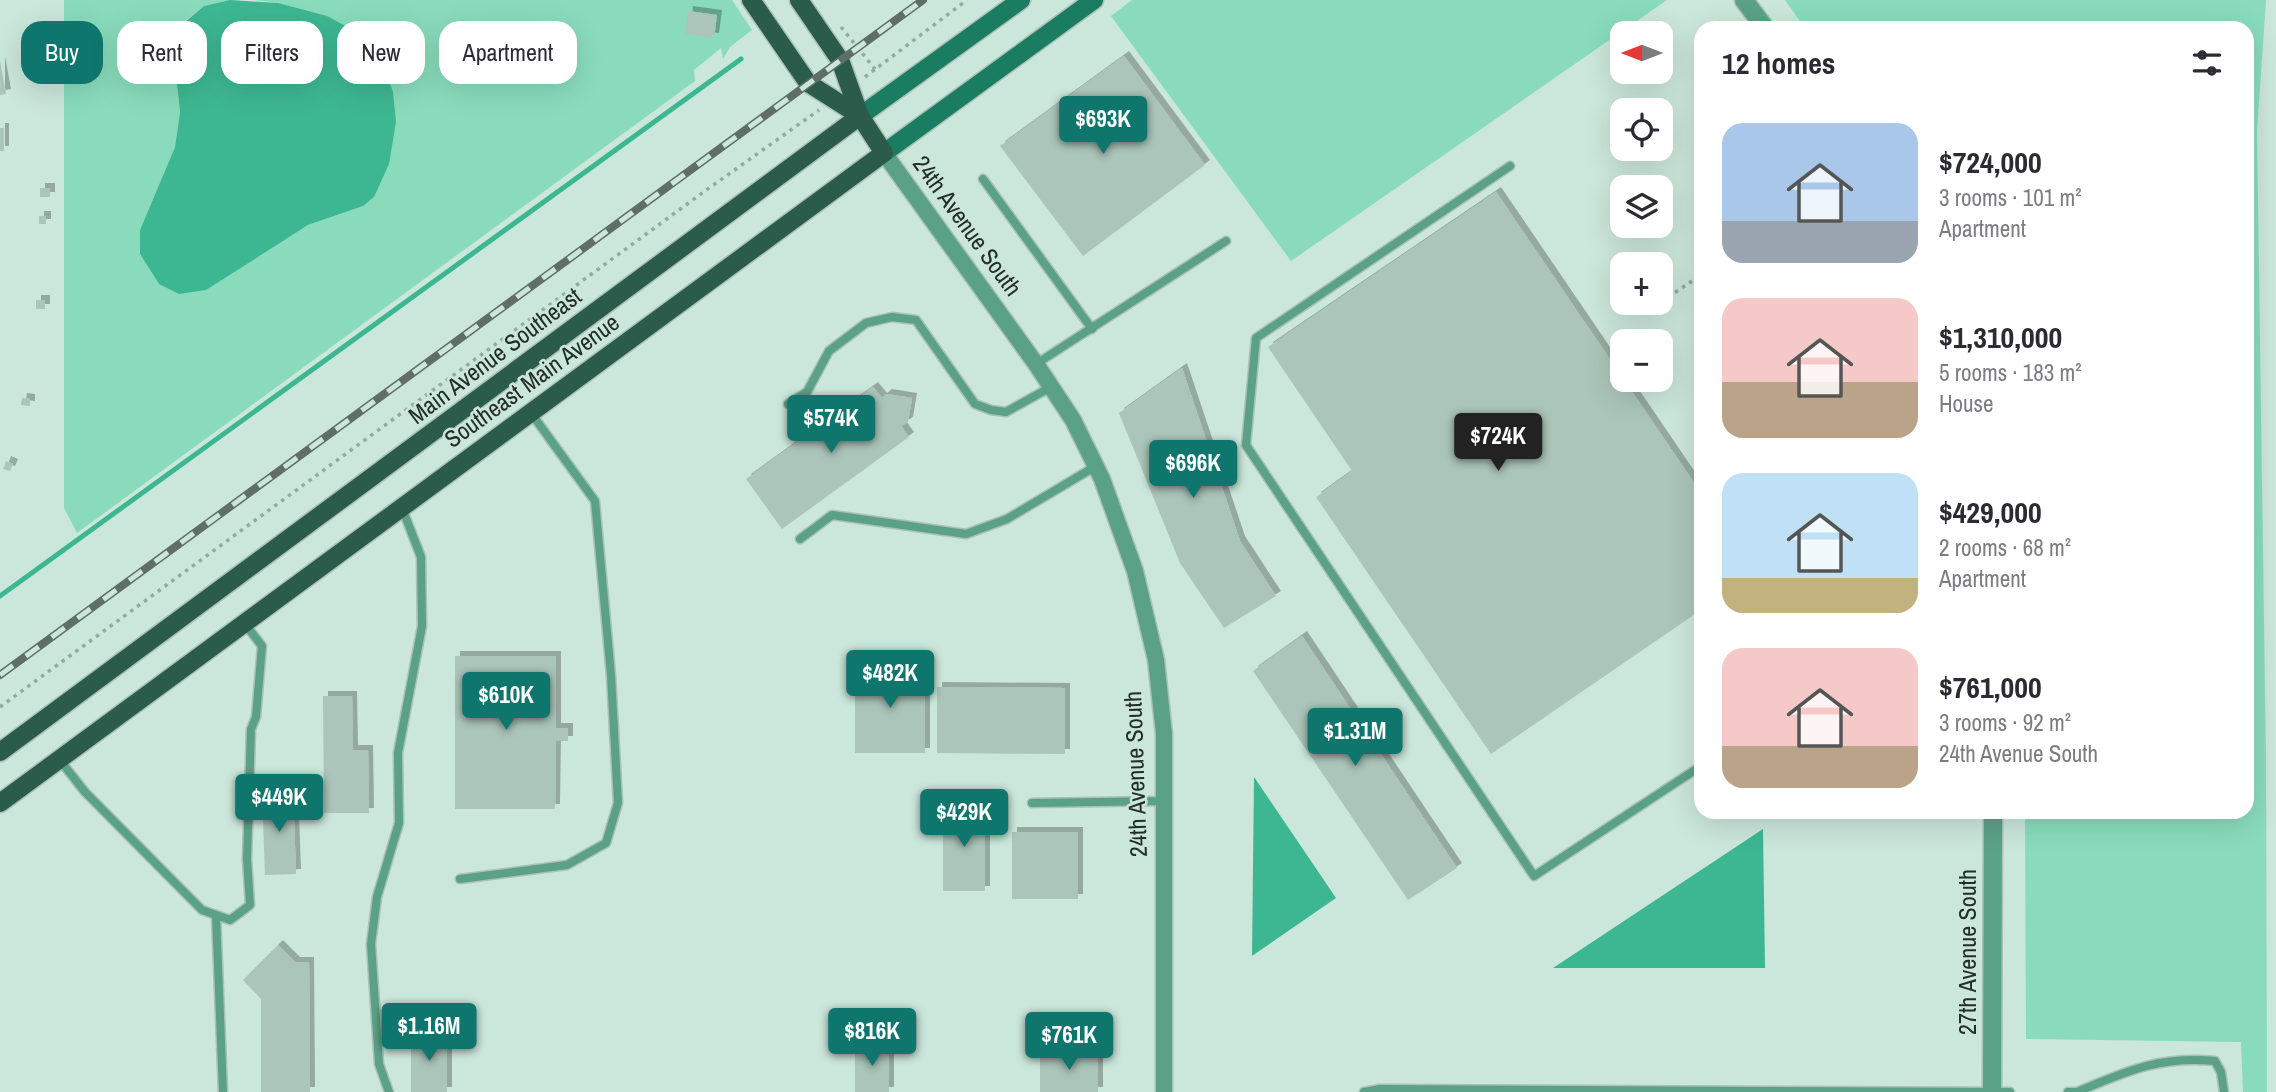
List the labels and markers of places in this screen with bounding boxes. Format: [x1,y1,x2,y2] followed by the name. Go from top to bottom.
[1054,96,1152,156] pin: $693K
[782,396,880,455] pin: $574K
[1449,414,1547,473] pin: $724K
[1144,440,1242,500] pin: $696K
[841,650,939,710] pin: $482K
[457,672,555,732] pin: $610K
[1298,708,1412,768] pin: $1.31M
[230,774,328,834] pin: $449K
[915,790,1013,849] pin: $429K
[372,1004,486,1063] pin: $1.16M
[823,1009,921,1068] pin: $816K
[1020,1012,1118,1072] pin: $761K

